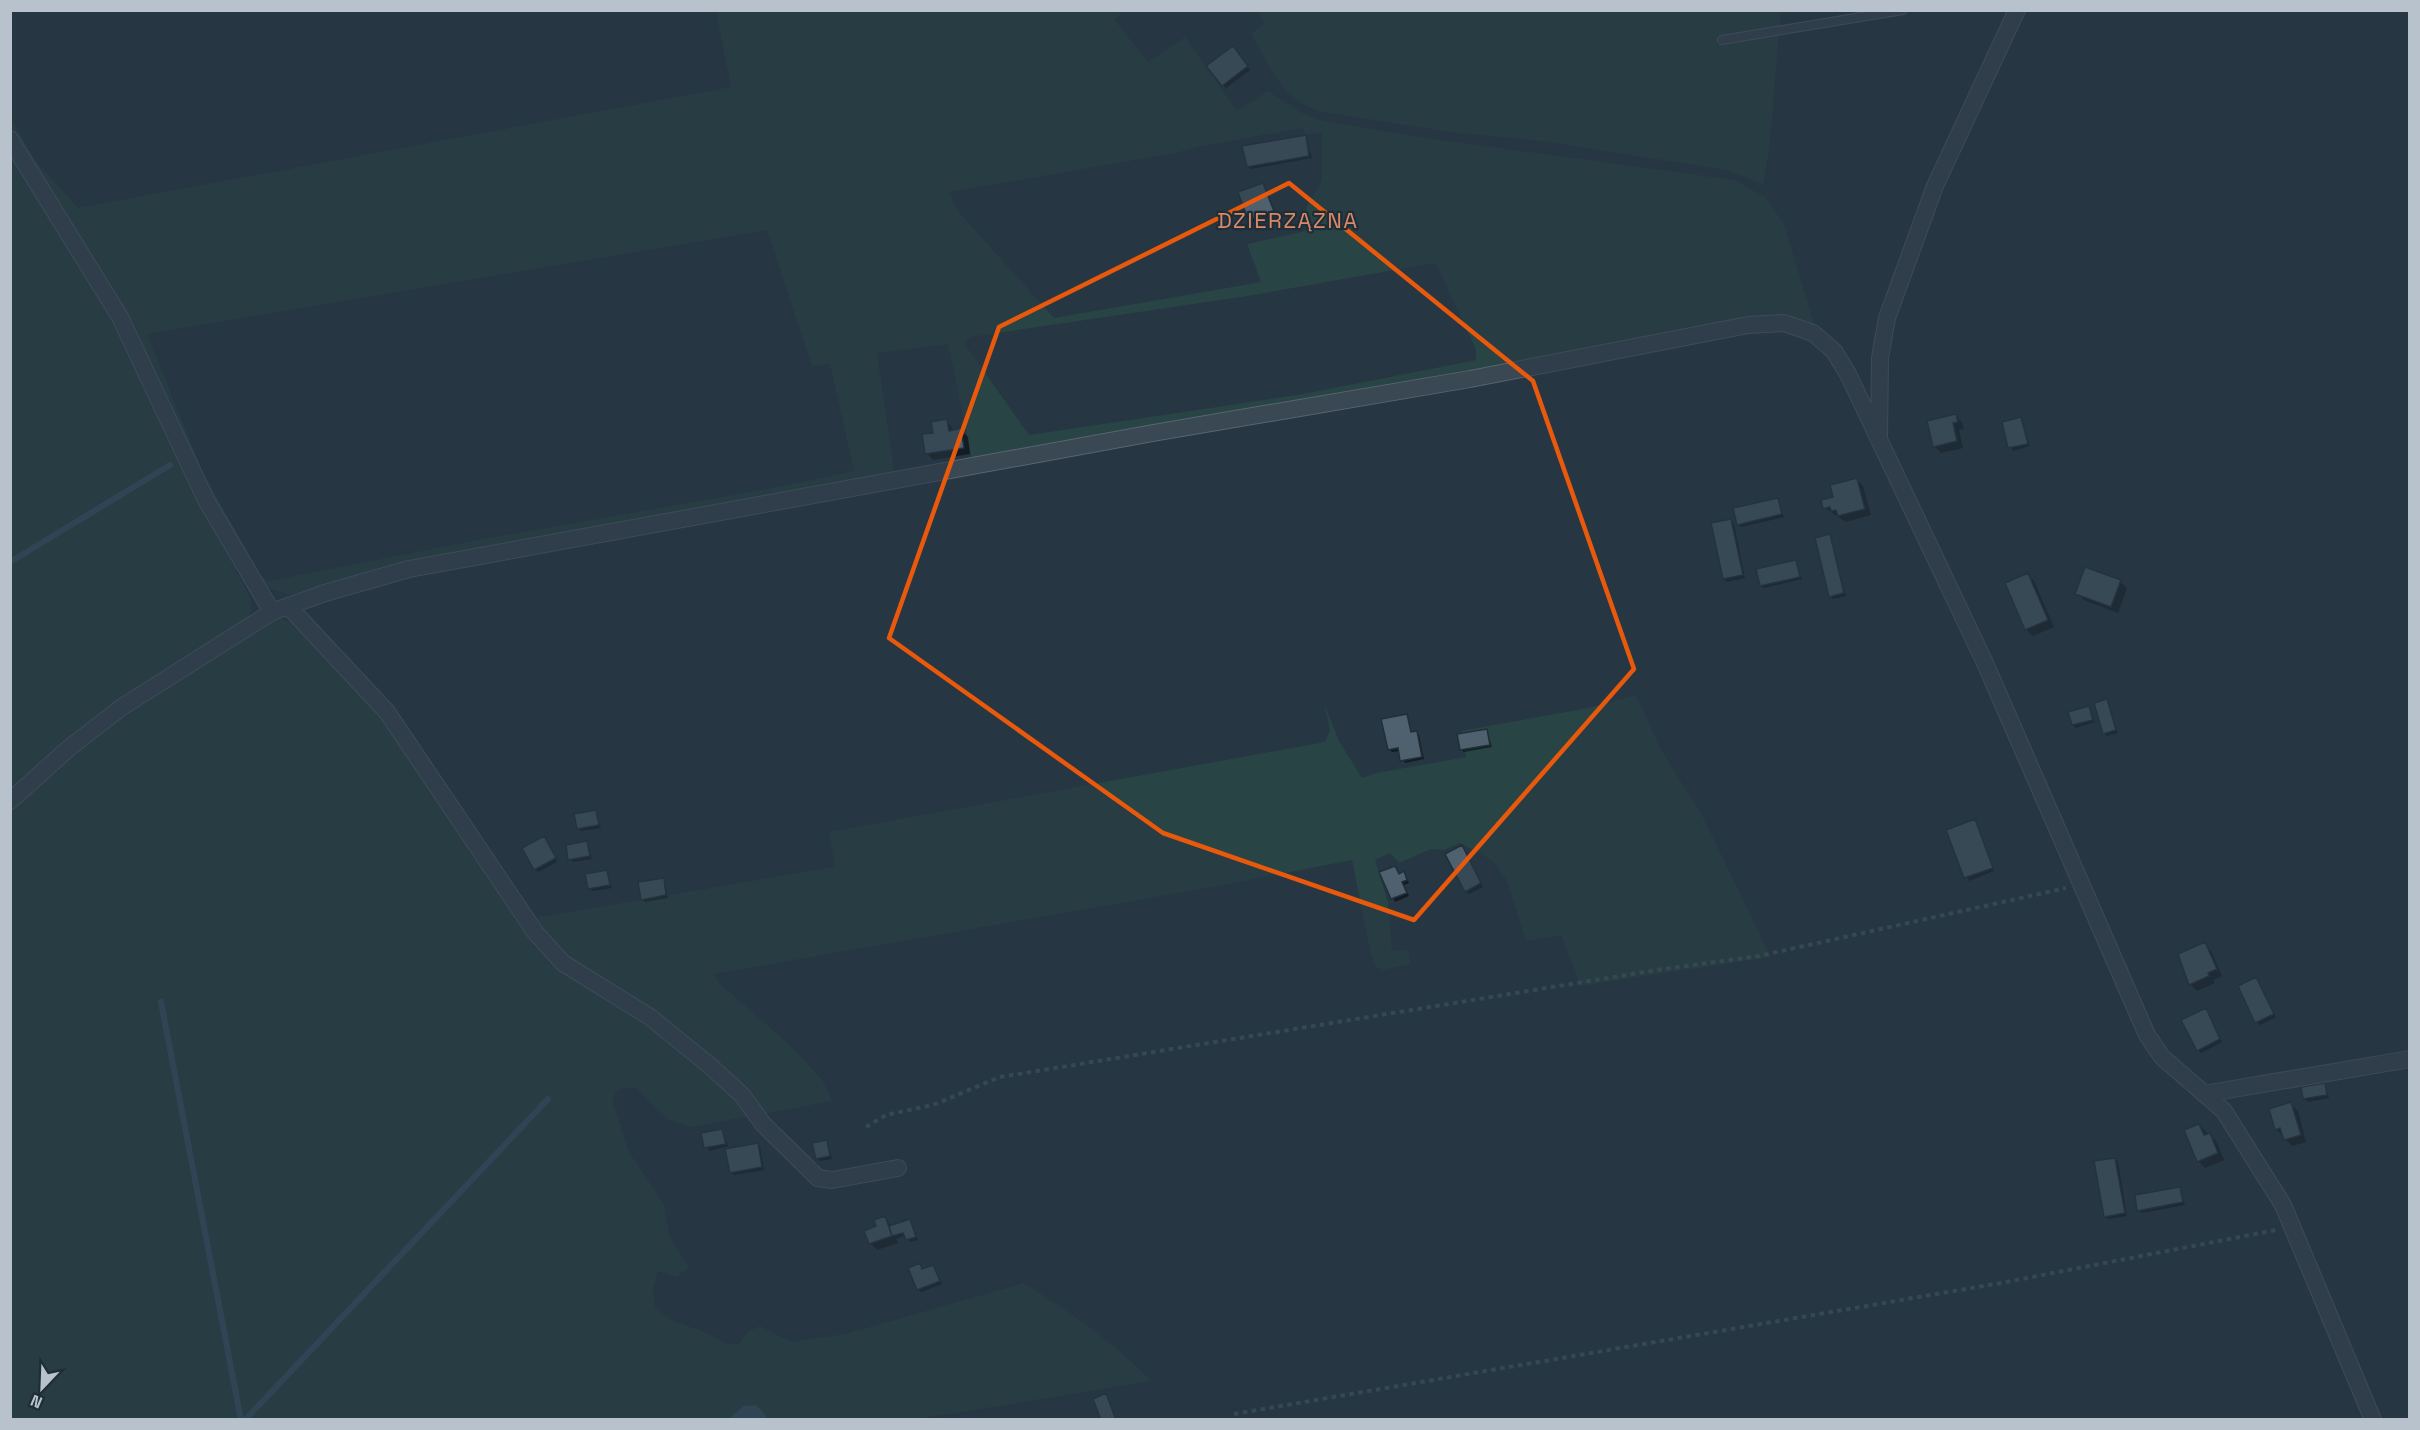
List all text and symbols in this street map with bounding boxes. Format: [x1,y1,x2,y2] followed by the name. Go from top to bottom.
[1217,206,1359,234] district label: DZIERZĄZNA
[12,1358,72,1418] north arrow
[27,1390,45,1413] text: N

